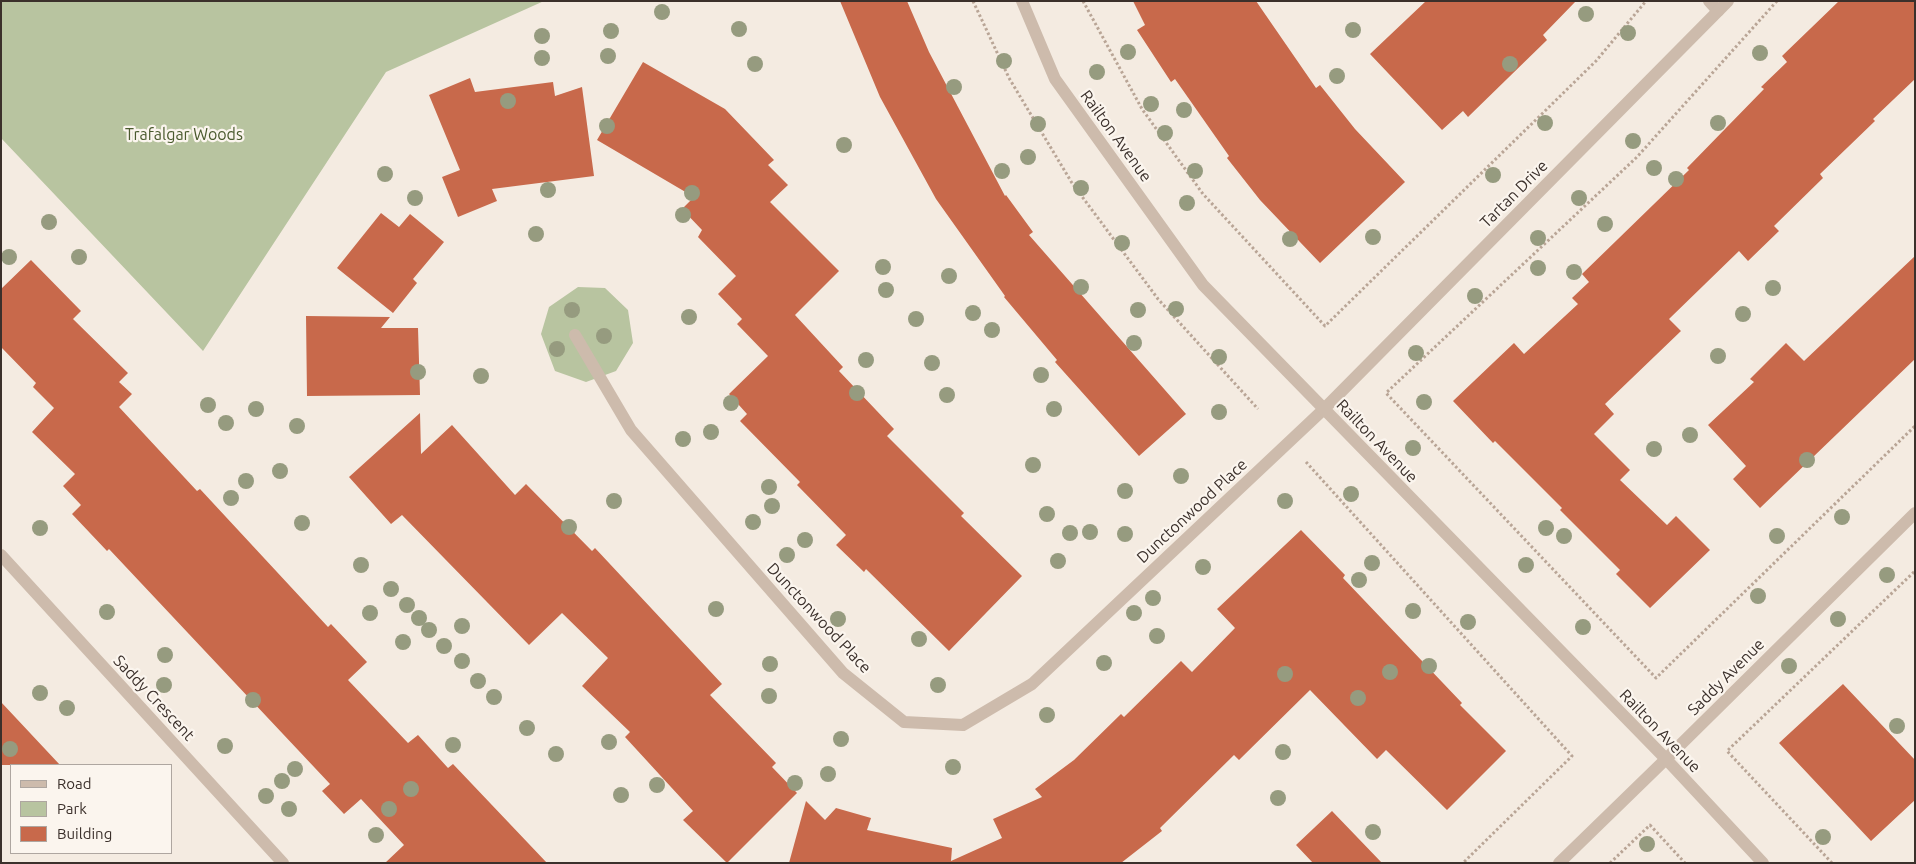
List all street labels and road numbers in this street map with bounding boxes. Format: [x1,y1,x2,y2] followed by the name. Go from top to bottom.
[1076,86,1156,186] street label: Railton Avenue
[1476,156,1552,232] street label: Tartan Drive
[1332,395,1422,487] street label: Railton Avenue
[1133,455,1251,567] street label: Dunctonwood Place
[763,559,875,677] street label: Dunctonwood Place
[1684,635,1768,719] street label: Saddy Avenue
[109,651,199,745] street label: Saddy Crescent
[1615,685,1705,777] street label: Railton Avenue

